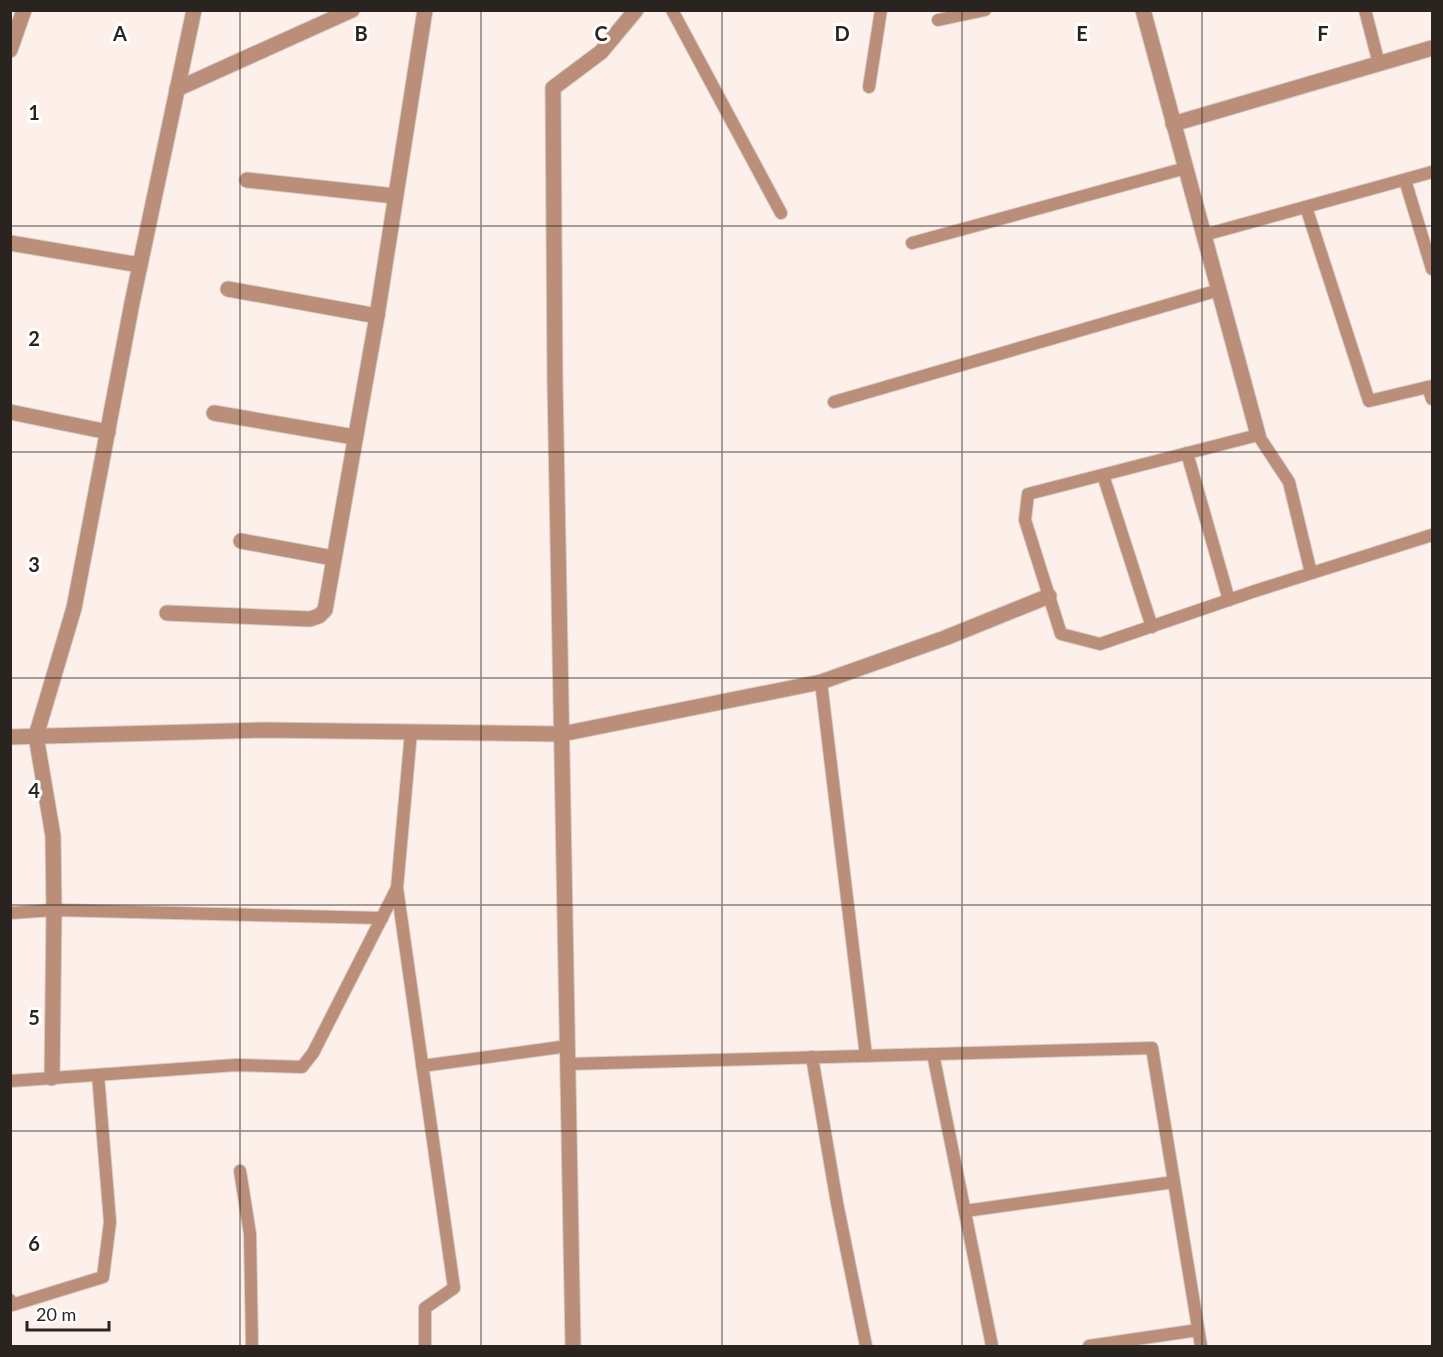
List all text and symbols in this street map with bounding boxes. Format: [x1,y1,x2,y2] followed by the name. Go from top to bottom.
[112,21,127,45] text: A
[354,21,368,45] text: B
[594,21,608,45] text: C
[834,21,850,45] text: D
[1076,21,1088,45] text: E
[1317,21,1329,45] text: F
[28,100,40,124] text: 1
[28,326,40,350] text: 2
[28,552,40,576] text: 3
[28,778,40,802] text: 4
[28,1005,40,1029] text: 5
[28,1231,40,1255] text: 6
[27,1294,110,1332] scale bar
[36,1303,76,1325] text: 20 m

